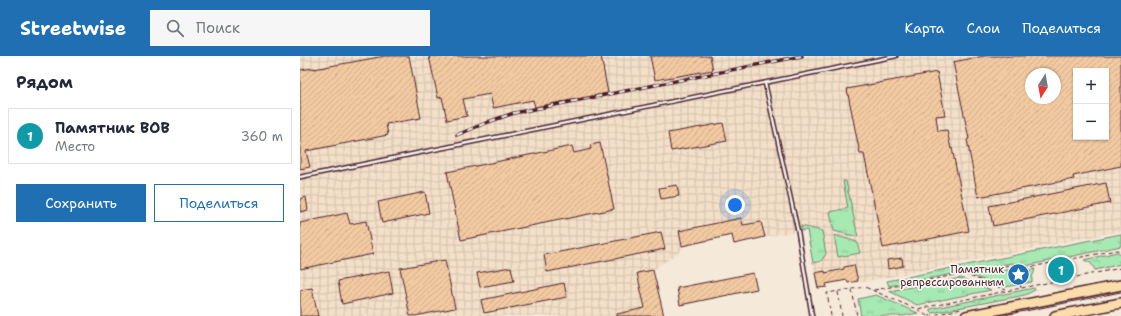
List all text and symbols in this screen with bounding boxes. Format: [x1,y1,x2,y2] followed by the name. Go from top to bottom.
[150,10,430,46] search box
[20,16,126,41] text: Streetwise
[164,17,186,39] icon: search
[196,18,240,38] text: Поиск
[904,19,945,37] text: Карта
[967,19,1000,37] text: Слои
[1022,19,1101,37] text: Поделиться
[1025,68,1061,104] north arrow
[1073,68,1109,140] map controls
[1073,68,1109,104] button: +
[16,71,73,93] text: Рядом
[1073,104,1109,140] button: −
[55,118,170,138] text: Памятник ВОВ
[27,128,33,145] text: 1
[241,128,283,145] text: 360 m
[55,138,95,155] text: Место
[16,184,146,222] button: Сохранить
[154,184,284,222] button: Поделиться
[725,195,745,215] your location
[1048,255,1074,285] pin: 1
[900,262,1004,290] place label: Памятник репрессированным
[1006,262,1032,288] place icon: Памятник репрессированным

